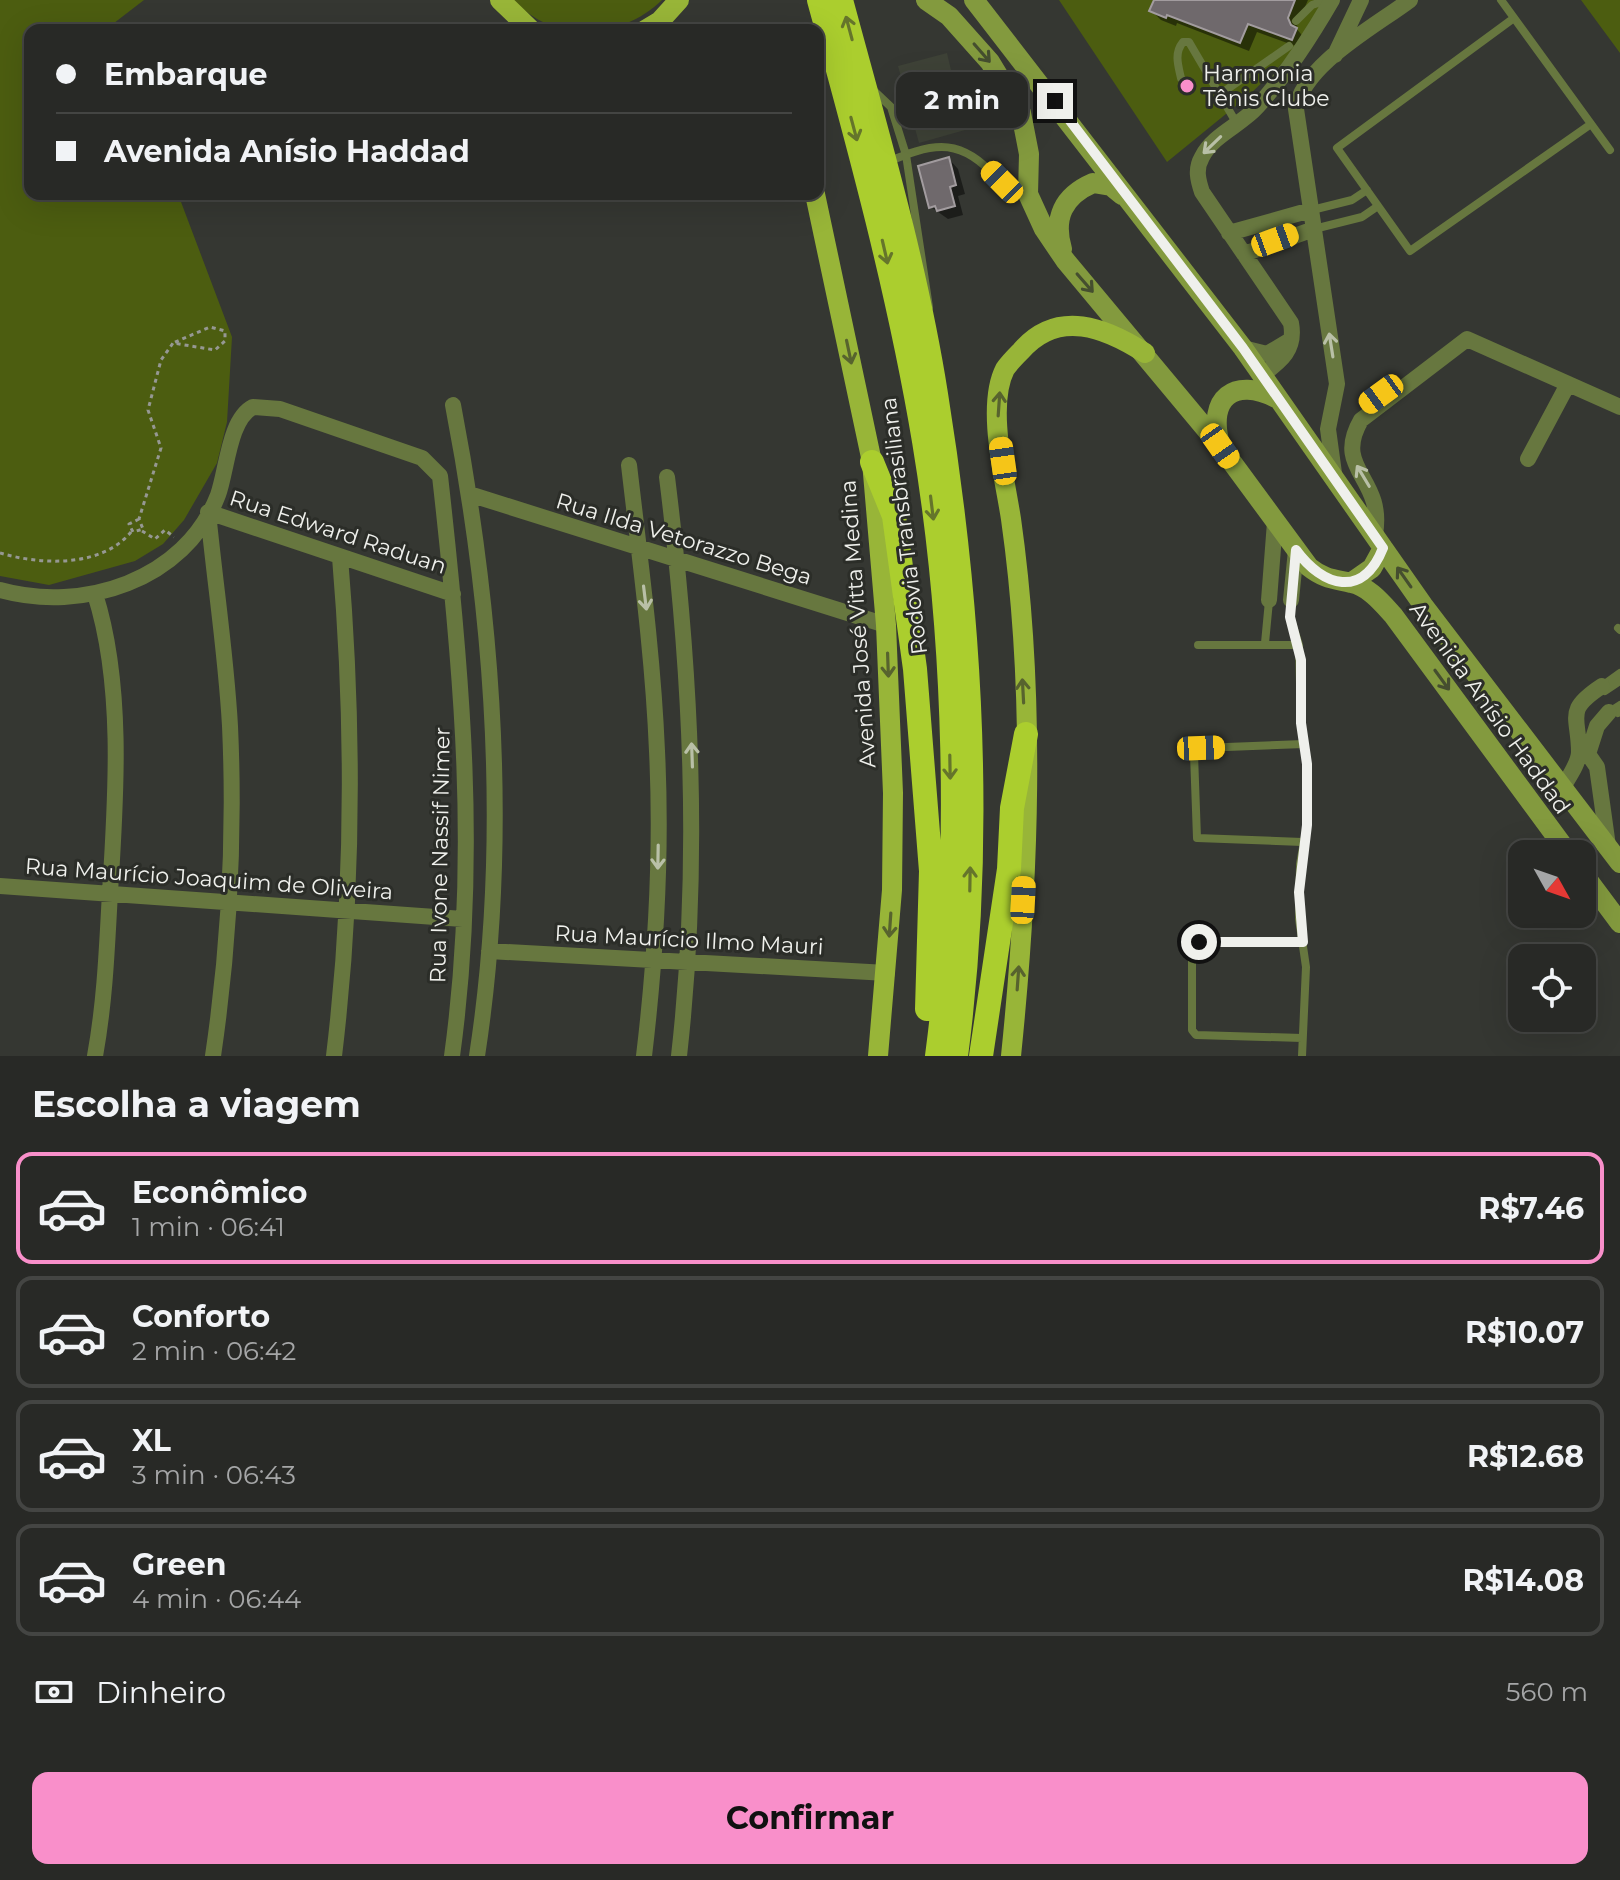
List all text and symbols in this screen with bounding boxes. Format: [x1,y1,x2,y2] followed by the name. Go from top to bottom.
[840,16,855,42] one-way arrow
[973,43,991,63] one-way arrow
[104,56,267,93] text: Embarque
[1203,60,1330,112] place label: Harmonia Tênis Clube
[895,73,1027,129] callout: 2 min
[1178,77,1196,95] marker: Harmonia Tênis Clube
[1037,83,1073,119] route end
[924,84,1000,116] text: 2 min
[847,116,862,142] one-way arrow
[104,133,470,170] text: Avenida Anísio Haddad
[1203,136,1223,154] one-way arrow
[977,157,1027,207] car
[1248,221,1302,259] car
[878,239,893,265] one-way arrow
[1076,273,1094,293] one-way arrow
[1323,332,1338,358] one-way arrow
[842,339,857,365] one-way arrow
[1355,370,1407,418] car
[992,391,1007,418] one-way arrow
[875,396,933,656] street label: Rodovia Transbrasiliana
[1196,419,1244,473] car
[988,436,1018,486] car
[1355,465,1371,488] one-way arrow
[834,479,882,769] street label: Avenida José Vitta Medina
[226,484,450,580] street label: Rua Edward Raduan
[553,487,815,591] street label: Rua Ilda Vetorazzo Bega
[924,494,939,521] one-way arrow
[1396,567,1412,589] one-way arrow
[638,584,653,611] one-way arrow
[1404,597,1576,819] street label: Avenida Anísio Haddad
[880,651,895,678] one-way arrow
[1433,669,1450,690] one-way arrow
[1016,678,1031,705] one-way arrow
[424,727,456,983] street label: Rua Ivone Nassif Nimer
[1177,735,1225,761] car
[684,742,700,769] one-way arrow
[942,753,957,780] one-way arrow
[1508,840,1596,928] north arrow
[1508,840,1596,1032] map controls
[650,843,666,870] one-way arrow
[24,853,394,905] street label: Rua Maurício Joaquim de Oliveira
[962,866,978,893] one-way arrow
[1010,875,1036,925] car
[882,911,897,938] one-way arrow
[554,919,824,961] street label: Rua Maurício Ilmo Mauri
[1181,924,1217,960] route start
[1508,944,1596,1032] button: locate
[1011,965,1026,992] one-way arrow
[32,1082,361,1126] text: Escolha a viagem
[36,1172,108,1244] icon: car
[132,1174,307,1211] text: Econômico
[1478,1190,1584,1227] text: R$7.46
[132,1211,285,1243] text: 1 min · 06:41
[36,1296,108,1368] icon: car
[132,1298,270,1335] text: Conforto
[1465,1314,1584,1351] text: R$10.07
[132,1335,296,1367] text: 2 min · 06:42
[36,1420,108,1492] icon: car
[132,1422,171,1459] text: XL
[1467,1438,1584,1475] text: R$12.68
[132,1459,296,1491] text: 3 min · 06:43
[36,1544,108,1616] icon: car
[132,1546,226,1583] text: Green
[1462,1562,1584,1599] text: R$14.08
[132,1583,301,1615] text: 4 min · 06:44
[32,1670,76,1714] icon: cash
[96,1674,226,1711] text: Dinheiro
[1506,1676,1588,1708] text: 560 m
[32,1772,1588,1864] button: Confirmar

